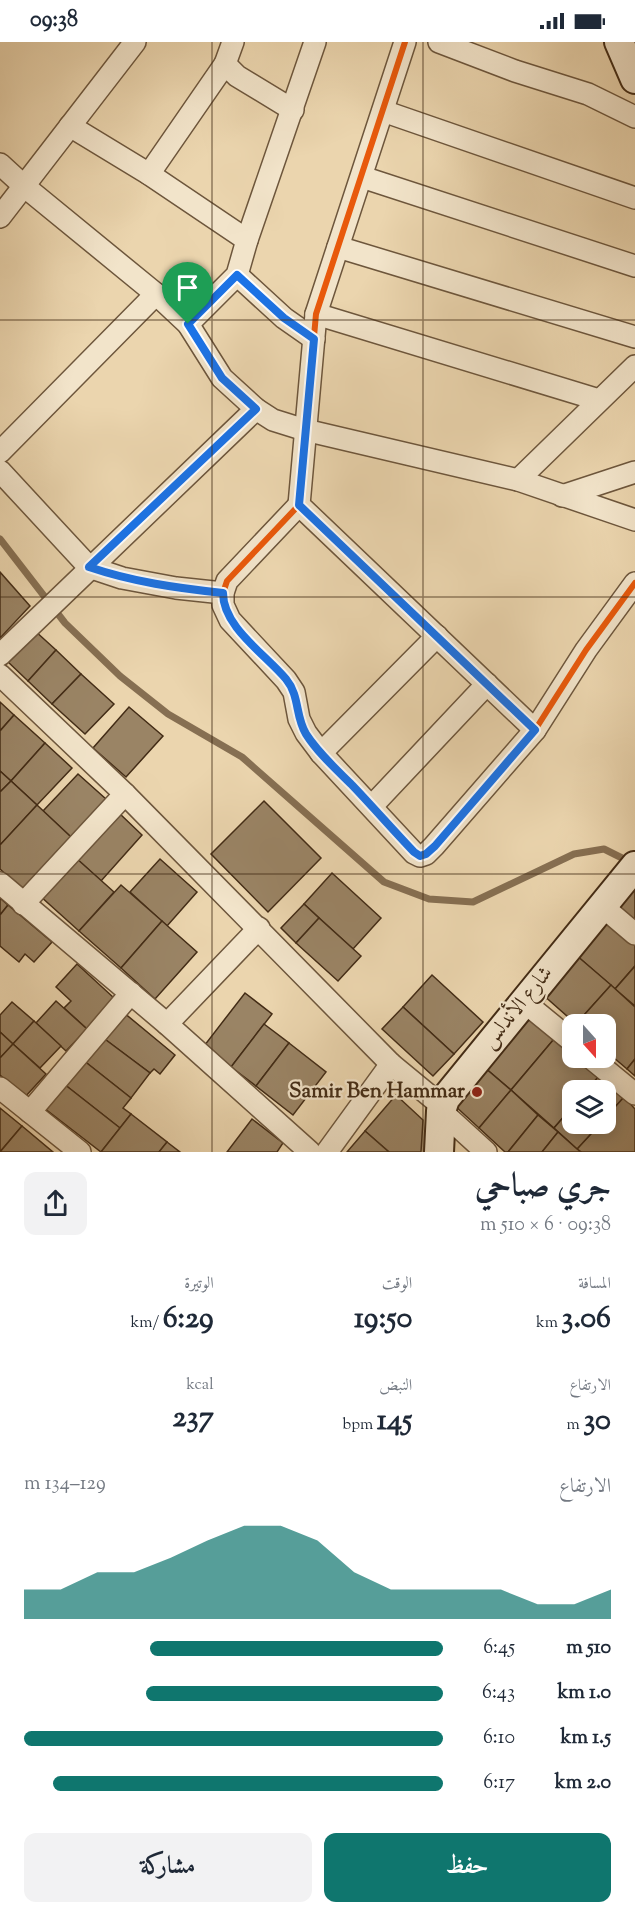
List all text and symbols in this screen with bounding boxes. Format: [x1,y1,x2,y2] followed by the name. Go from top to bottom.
[30,5,78,37] text: 09:38
[162,262,213,324] pin
[171,271,204,304] icon: arrive
[474,959,562,1057] street label: شارع الأندلس
[562,1014,616,1068] north arrow
[562,1014,616,1134] map controls
[289,1077,465,1107] place label: Samir Ben Hammar
[562,1080,616,1134] button: layers
[470,1085,484,1099] marker: Samir Ben Hammar
[475,1164,611,1212] text: جري صباحي
[24,1172,87,1235] button: share
[480,1211,611,1240] text: 09:38 · 6 × 510 m
[184,1273,214,1296] text: الوتيرة
[382,1273,412,1296] text: الوقت
[578,1273,611,1296] text: المسافة
[163,1298,214,1341] text: 6:29
[354,1298,412,1341] text: 19:50
[561,1298,611,1341] text: 3.06
[131,1312,163,1335] text: /km
[536,1312,561,1335] text: km
[186,1374,214,1397] text: kcal
[379,1375,412,1398] text: النبض
[569,1375,611,1398] text: الارتفاع
[172,1397,214,1440] text: 237
[377,1400,412,1443] text: 145
[583,1400,611,1443] text: 30
[343,1414,377,1437] text: bpm
[567,1414,583,1437] text: m
[24,1470,106,1499] text: 129–134 m
[559,1473,611,1502] text: الارتفاع
[483,1634,515,1663] text: 6:45
[566,1634,611,1663] text: 510 m
[482,1679,515,1708] text: 6:43
[557,1679,611,1708] text: 1.0 km
[483,1724,515,1753] text: 6:10
[561,1724,611,1753] text: 1.5 km
[483,1769,515,1798] text: 6:17
[555,1769,611,1798] text: 2.0 km
[24,1833,312,1902] button: مشاركة
[324,1833,611,1902] button: حفظ

